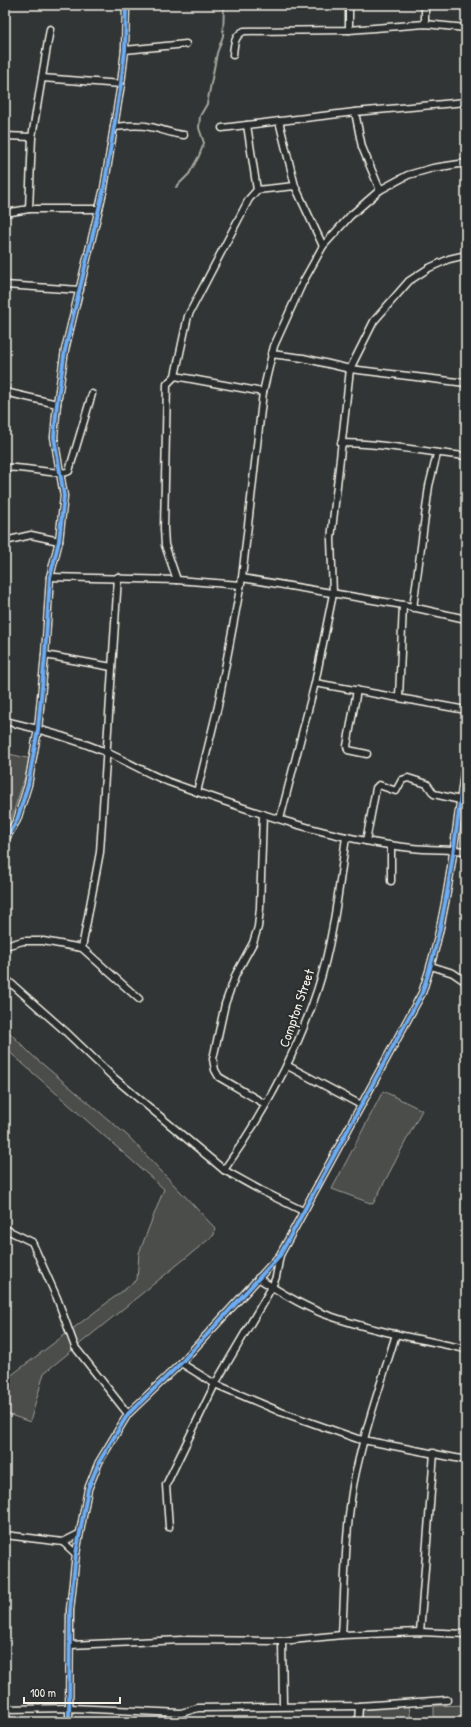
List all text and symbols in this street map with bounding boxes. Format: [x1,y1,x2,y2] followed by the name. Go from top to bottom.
[274,966,319,1050] street label: Compton Street
[24,1679,120,1705] scale bar
[30,1684,56,1701] text: 100 m

